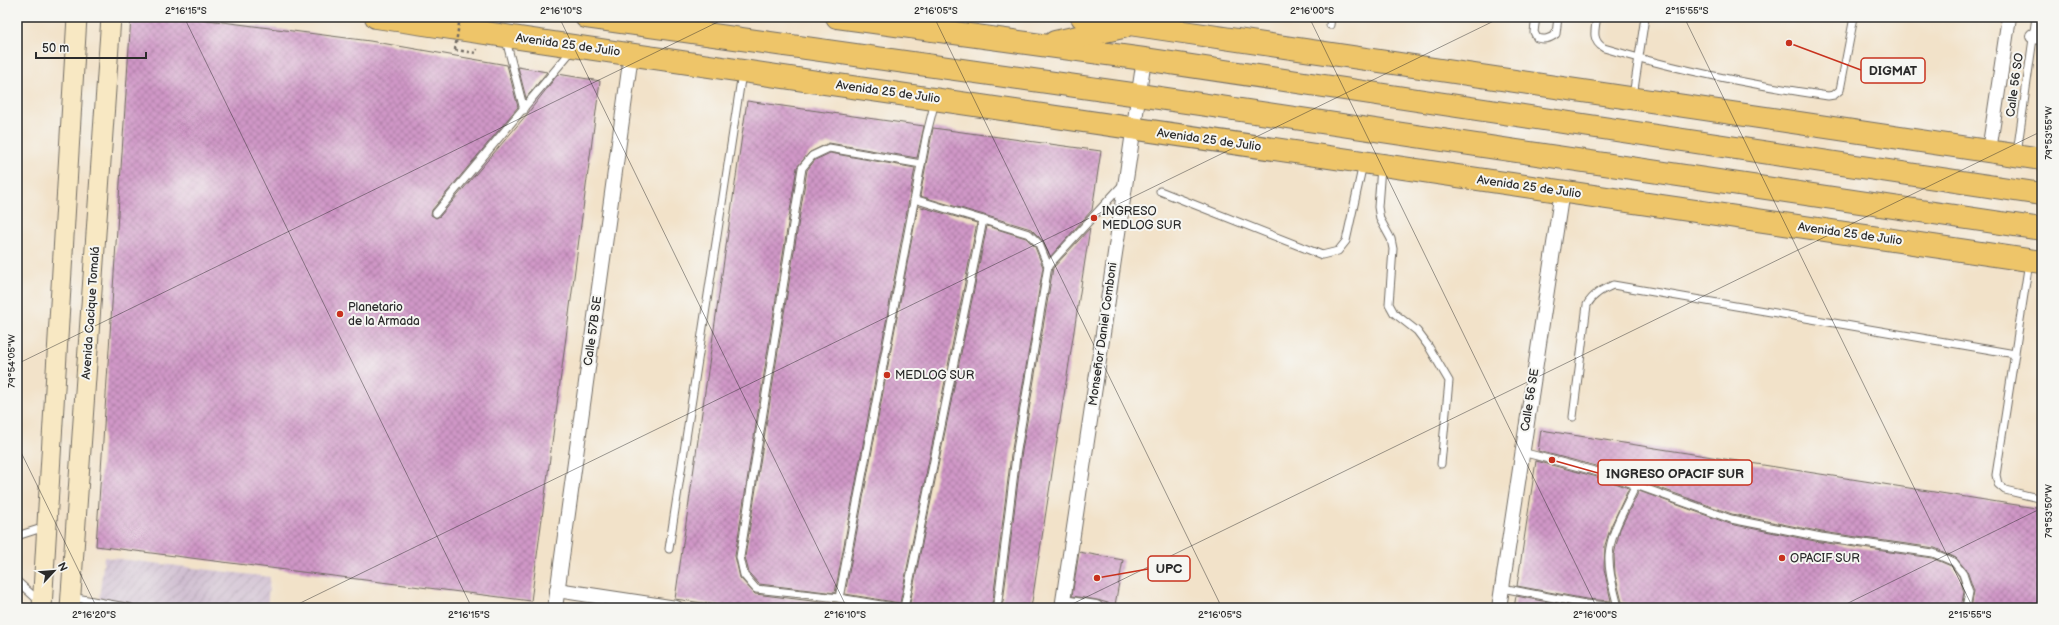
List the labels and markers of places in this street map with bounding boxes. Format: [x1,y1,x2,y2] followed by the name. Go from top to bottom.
[1861,58,1925,83] callout: DIGMAT
[1102,204,1182,233] place label: INGRESO MEDLOG SUR
[1089,213,1099,223] marker: INGRESO MEDLOG SUR
[348,300,420,329] place label: Planetario de la Armada
[335,309,345,319] marker: Planetario de la Armada
[895,368,975,383] place label: MEDLOG SUR
[882,370,892,380] marker: MEDLOG SUR
[1598,460,1752,485] callout: INGRESO OPACIF SUR
[1790,551,1860,566] place label: OPACIF SUR
[1777,553,1787,563] marker: OPACIF SUR
[1148,556,1190,581] callout: UPC

